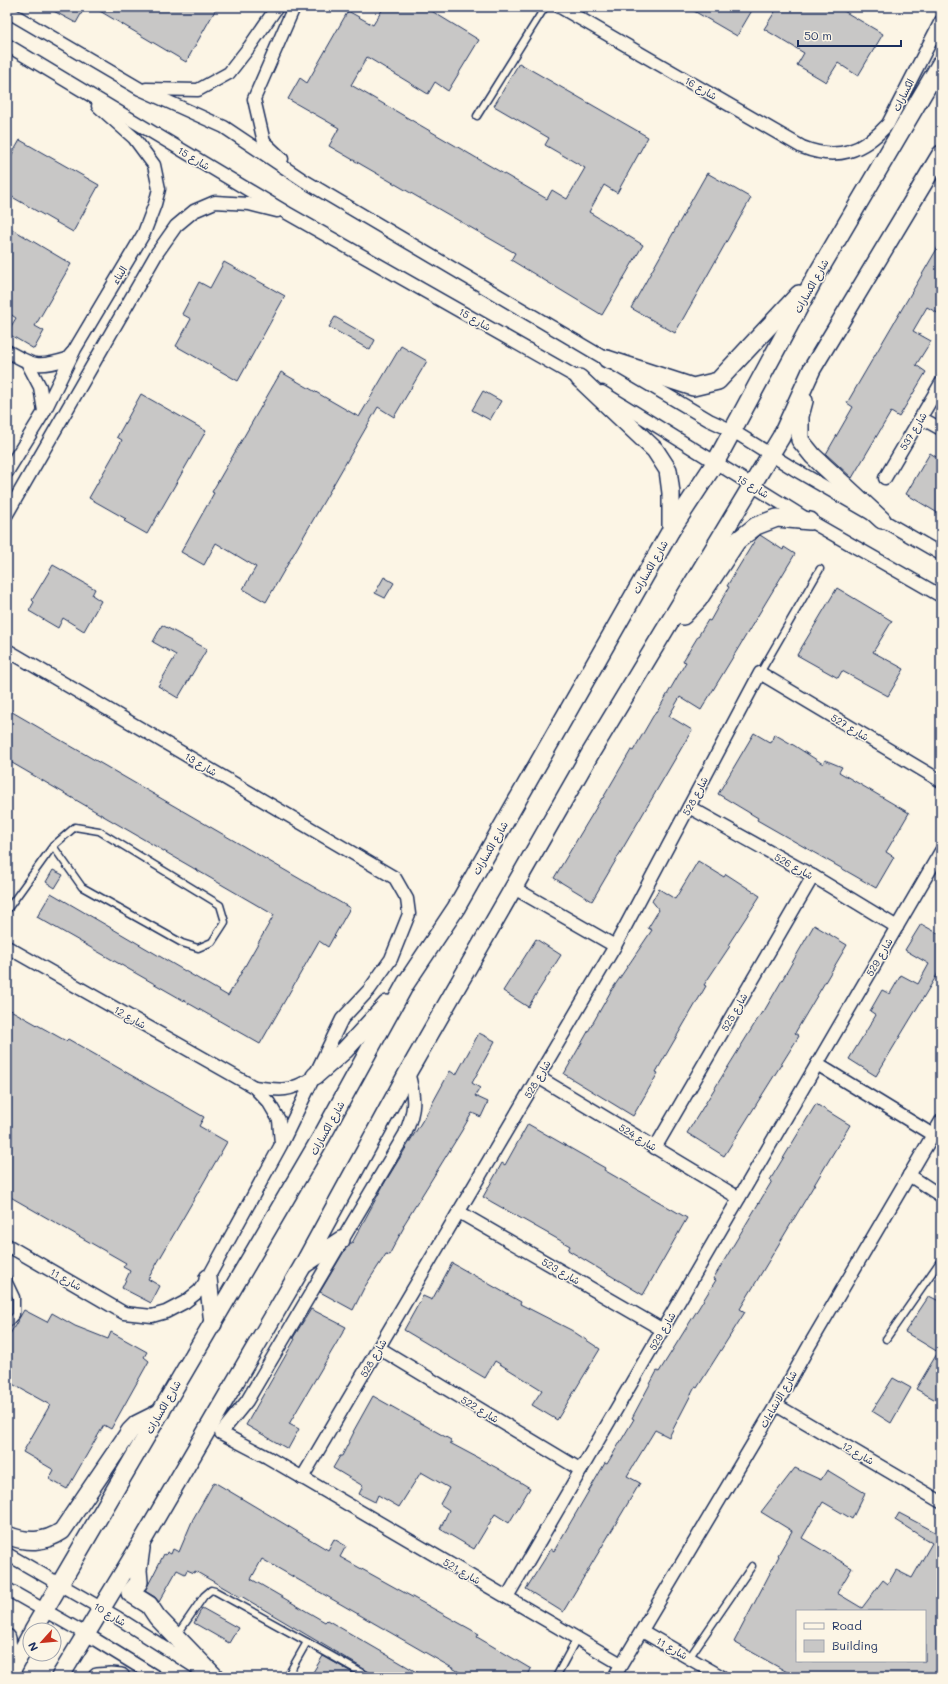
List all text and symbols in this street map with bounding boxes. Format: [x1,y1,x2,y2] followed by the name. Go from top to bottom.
[798,22,901,48] scale bar
[804,27,832,43] text: 50 m
[682,73,720,104] street label: شارع 16
[889,76,917,114] street label: الكسارات
[175,143,213,174] street label: شارع 15
[790,256,833,316] street label: شارع الكسارات
[108,263,130,287] street label: البناء
[456,304,494,335] street label: شارع 15
[896,409,931,453] street label: شارع 537
[734,471,772,502] street label: شارع 15
[629,537,672,597] street label: شارع الكسارات
[828,710,872,745] street label: شارع 527
[182,749,220,780] street label: شارع 13
[679,774,712,818] street label: شارع 528
[469,818,512,878] street label: شارع الكسارات
[772,850,816,883] street label: شارع 526
[862,935,897,979] street label: شارع 529
[717,990,752,1034] street label: شارع 525
[111,1002,149,1033] street label: شارع 12
[520,1057,555,1101] street label: شارع 528
[306,1098,349,1158] street label: شارع الكسارات
[616,1120,660,1155] street label: شارع 524
[539,1254,583,1289] street label: شارع 523
[47,1264,84,1295] street label: شارع 11
[645,1309,680,1353] street label: شارع 529
[356,1336,391,1380] street label: شارع 528
[756,1368,801,1431] street label: شارع الانشاءات
[142,1377,185,1437] street label: شارع الكسارات
[458,1392,502,1427] street label: شارع 522
[839,1438,877,1469] street label: شارع 12
[440,1555,483,1588] street label: شارع 521
[91,1599,129,1630] street label: شارع 10
[796,1610,926,1662] legend
[832,1617,862,1633] text: Road
[22,1622,62,1662] north arrow
[653,1633,690,1664] street label: شارع 11
[832,1637,878,1653] text: Building
[24,1640,41,1654] text: N

